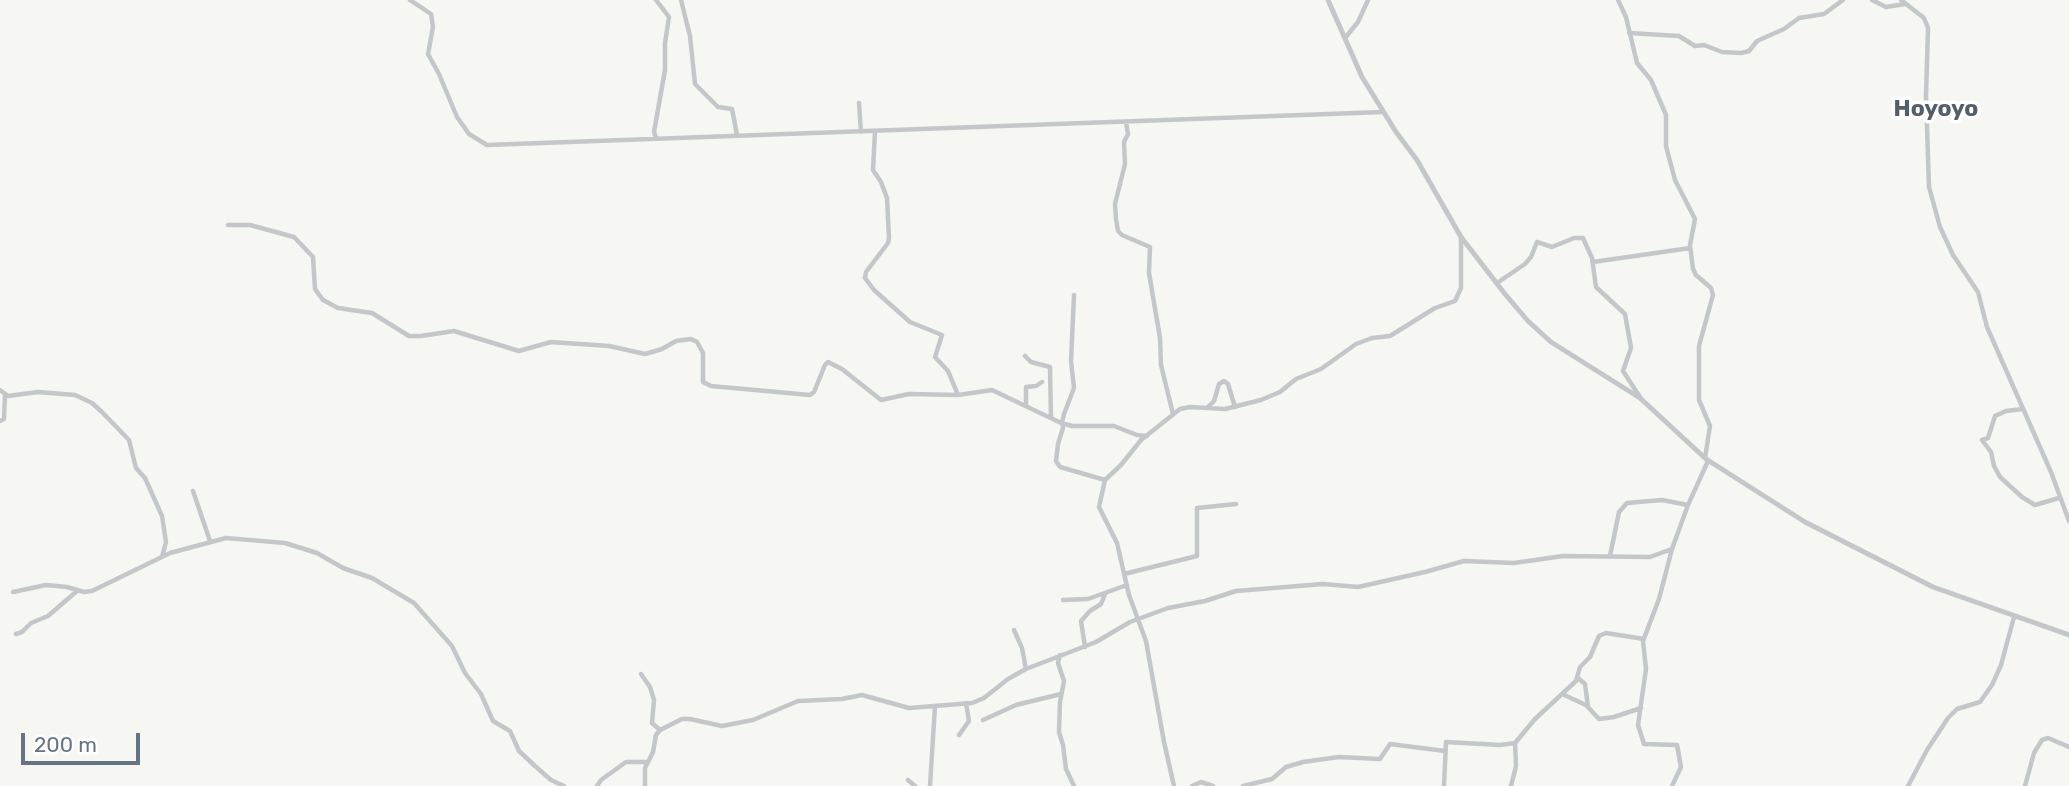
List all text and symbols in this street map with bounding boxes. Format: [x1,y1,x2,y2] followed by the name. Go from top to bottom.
[1894,95,1978,123] district label: Hoyoyo
[24,720,144,764] scale bar
[34,732,97,757] text: 200 m

